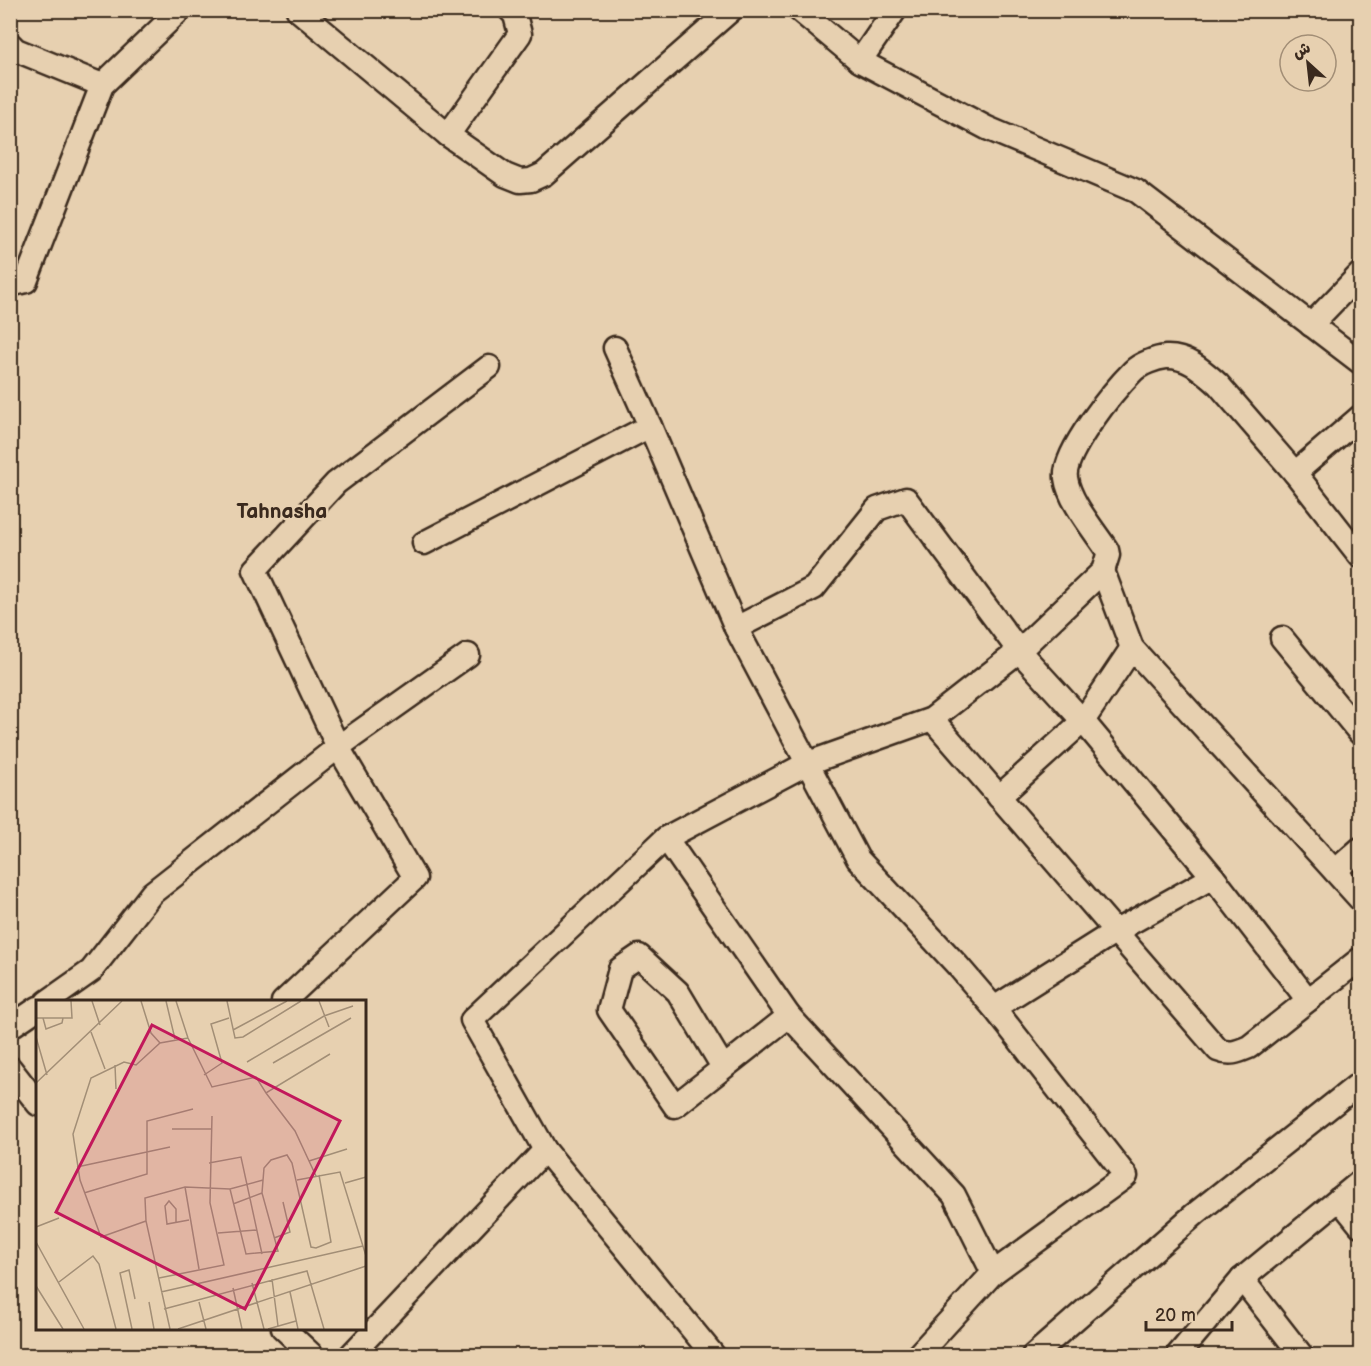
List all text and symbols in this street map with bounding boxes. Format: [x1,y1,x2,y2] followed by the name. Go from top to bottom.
[1278,33,1338,93] north arrow
[1290,39,1314,63] text: ش
[237,499,327,524] district label: Tahnasha
[36,1000,366,1330] inset map
[1146,1294,1232,1332] scale bar
[1155,1305,1196,1326] text: 20 m

